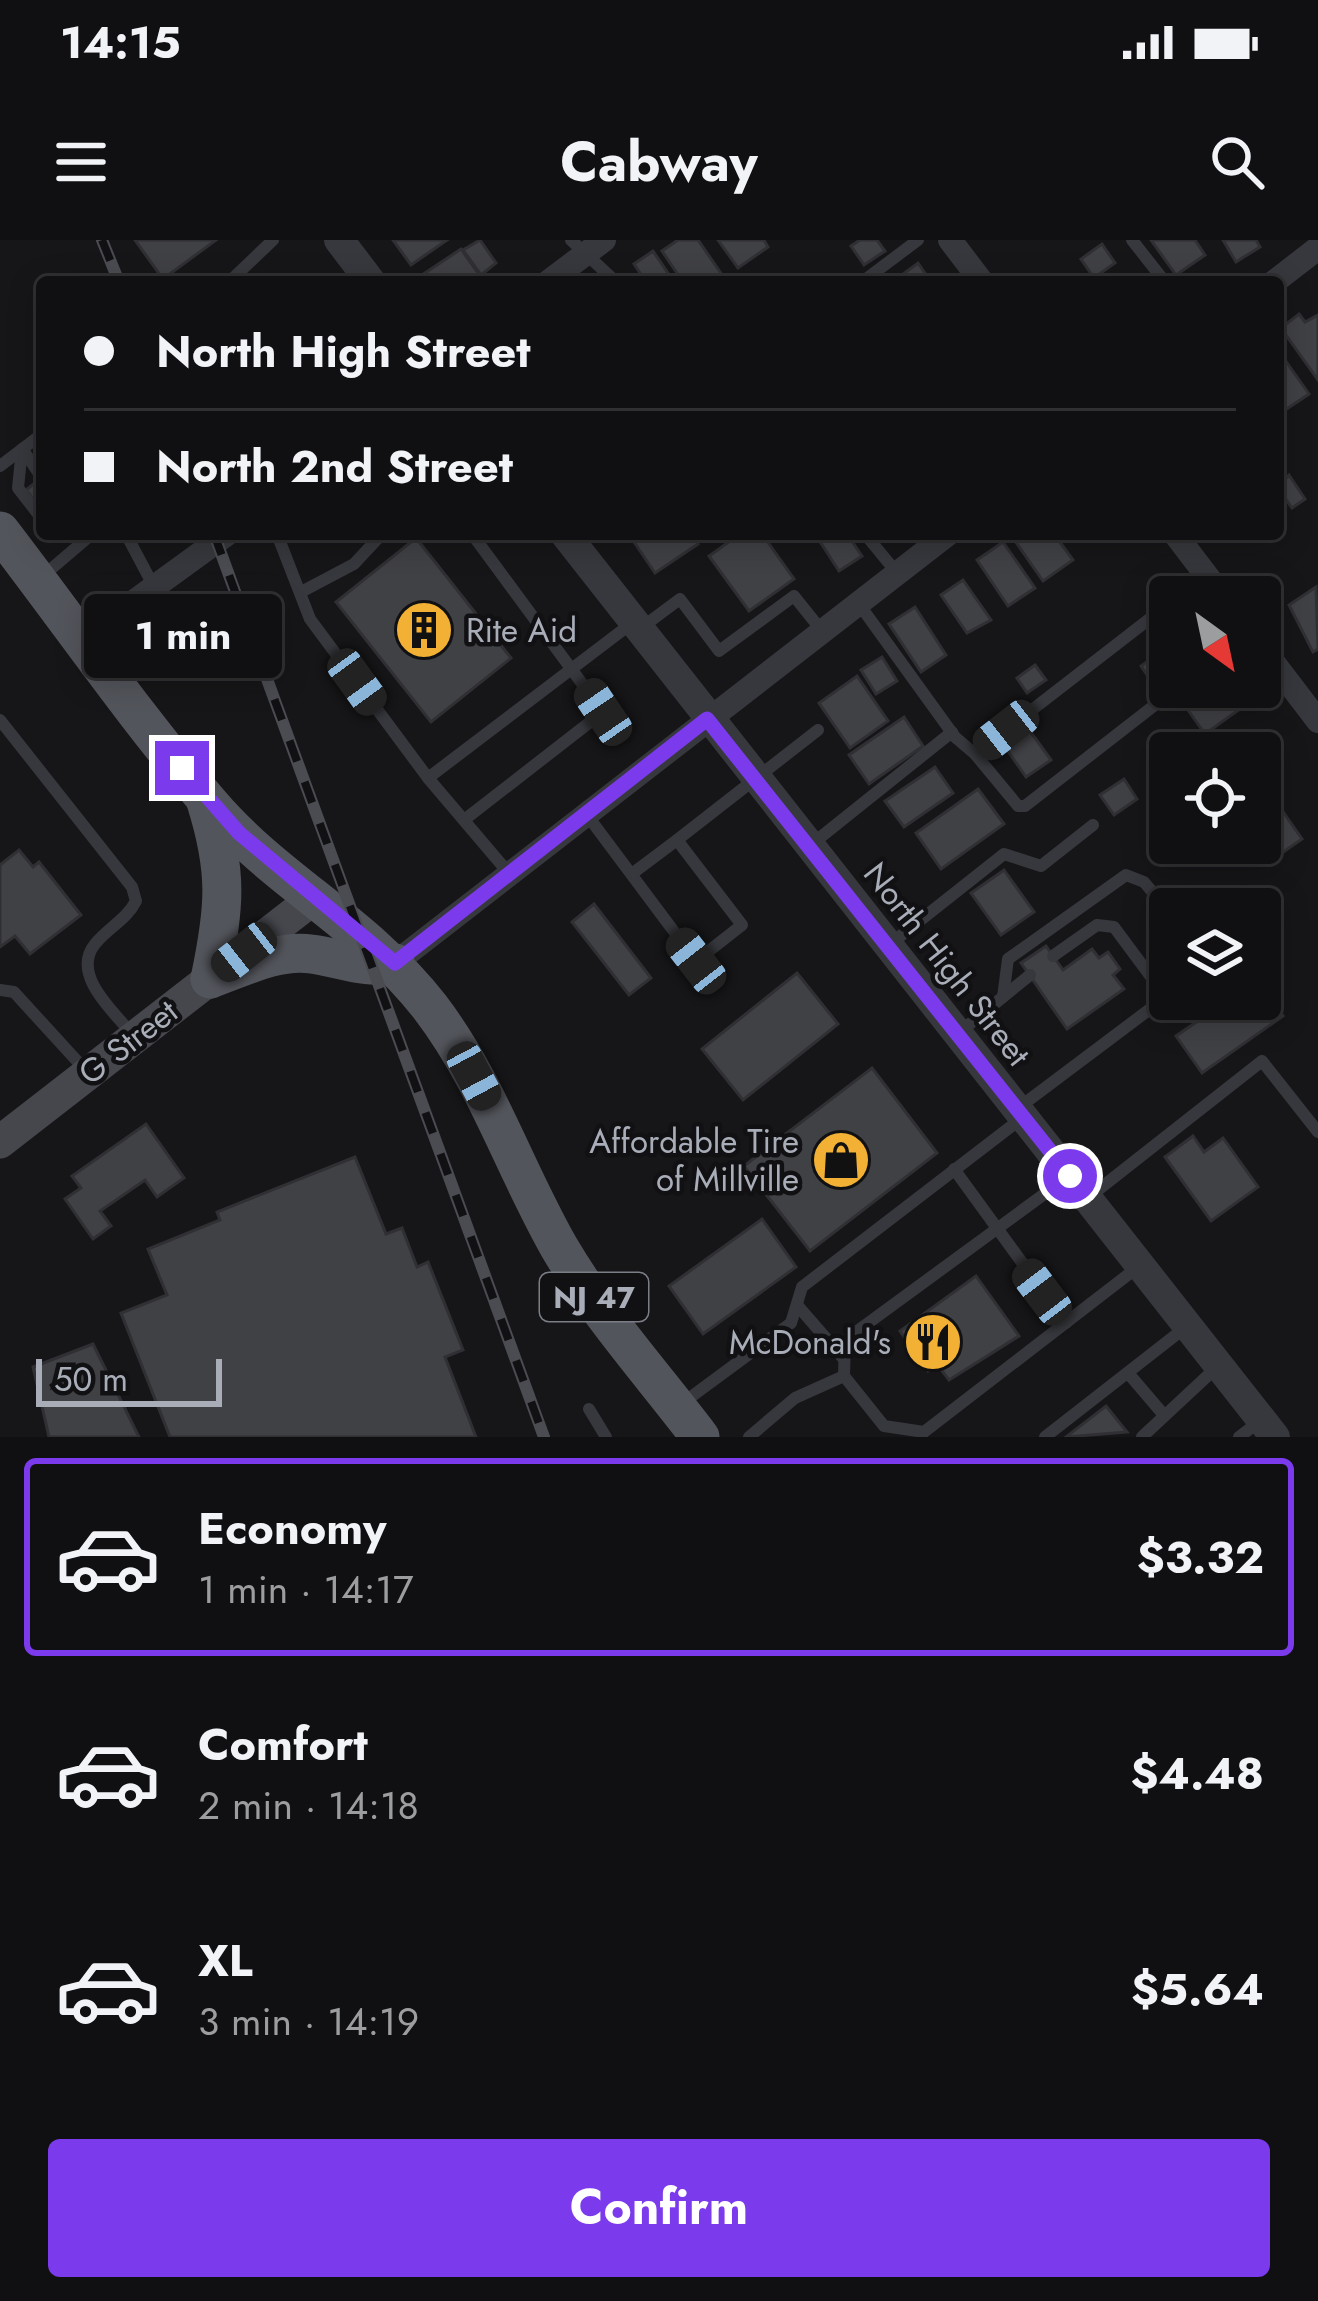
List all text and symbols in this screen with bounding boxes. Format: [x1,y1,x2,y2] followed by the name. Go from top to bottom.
[60,10,181,75] text: 14:15
[560,123,758,201] text: Cabway
[48,129,114,195] icon: menu
[1204,129,1270,195] icon: search
[156,319,531,384] text: North High Street
[156,434,513,499] text: North 2nd Street
[1149,576,1281,708] north arrow
[1149,576,1281,1020] map controls
[83,594,281,678] callout: 1 min
[393,599,455,661] building icon: Rite Aid
[135,607,231,664] text: 1 min
[466,607,577,654] place label: Rite Aid
[321,642,393,722] car
[568,672,638,752] car
[967,694,1045,766] car
[1149,732,1281,864] button: locate
[155,741,209,795] route end
[852,852,1042,1076] street label: North High Street
[1149,888,1281,1020] button: layers
[205,916,283,988] car
[660,922,732,1000] car
[69,988,188,1096] street label: G Street
[441,1036,507,1116] car
[589,1118,799,1203] place label: Affordable Tire of Millville
[810,1129,872,1191] shop icon: Affordable Tire of Millville
[1043,1149,1097,1203] route start
[1006,1252,1078,1332] car
[540,1273,648,1321] road number: NJ 47
[902,1311,964,1373] restaurant icon: McDonald's
[729,1319,891,1366] place label: McDonald's
[36,1353,222,1406] scale bar
[54,1356,128,1403] text: 50 m
[198,1496,386,1561] text: Economy
[54,1503,162,1611] icon: car
[1137,1525,1264,1590] text: $3.32
[198,1561,413,1618] text: 1 min · 14:17
[198,1712,368,1777] text: Comfort
[54,1719,162,1827] icon: car
[1130,1741,1264,1806] text: $4.48
[198,1777,419,1834] text: 2 min · 14:18
[198,1928,253,1993] text: XL
[54,1935,162,2043] icon: car
[1131,1957,1264,2022] text: $5.64
[198,1993,419,2050] text: 3 min · 14:19
[48,2139,1270,2277] button: Confirm

